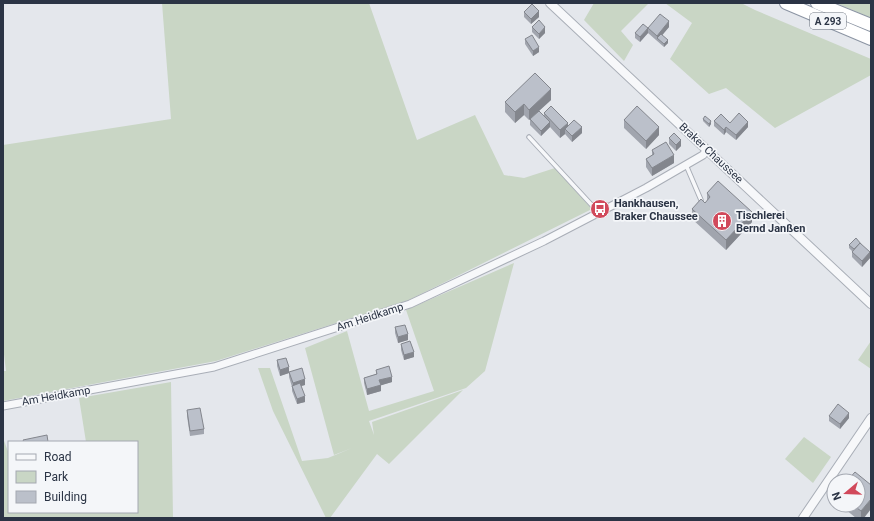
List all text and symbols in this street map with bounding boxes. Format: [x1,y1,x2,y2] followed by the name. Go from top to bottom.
[810,13,846,29] road number: A 293
[676,120,746,186] street label: Braker Chaussee
[614,197,698,223] place label: Hankhausen, Braker Chaussee
[589,198,611,220] bus stop icon: Hankhausen, Braker Chaussee
[736,209,805,235] place label: Tischlerei Bernd Janßen
[711,210,733,232] building icon: Tischlerei Bernd Janßen
[335,300,405,334] street label: Am Heidkamp
[21,384,91,408] street label: Am Heidkamp
[8,441,138,513] legend
[44,450,72,464] text: Road
[44,470,69,484] text: Park
[826,473,866,513] north arrow
[44,490,87,504] text: Building
[830,490,844,502] text: N

